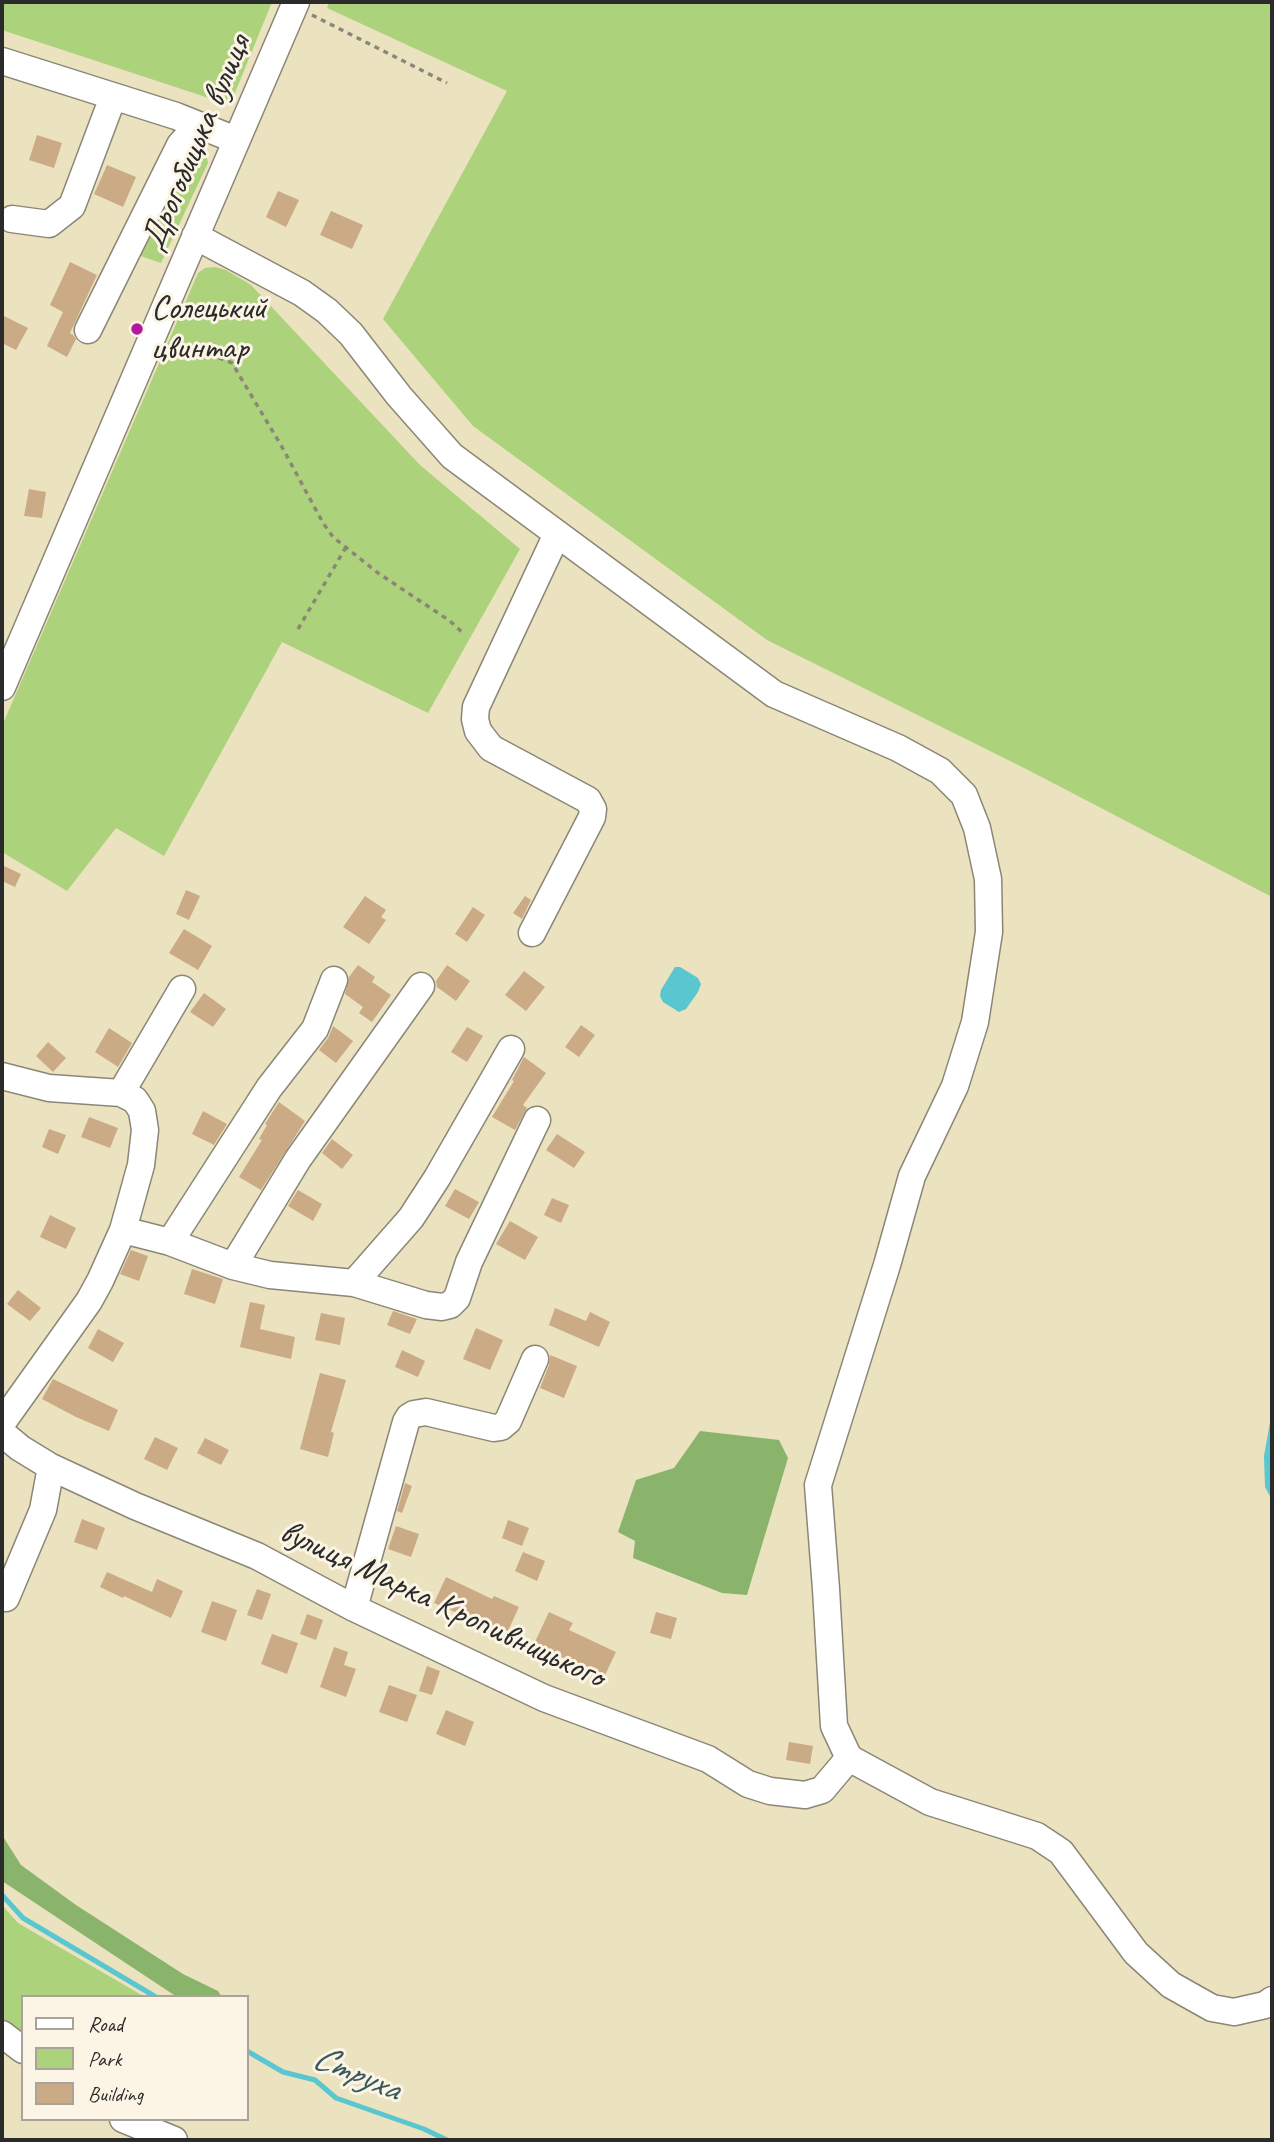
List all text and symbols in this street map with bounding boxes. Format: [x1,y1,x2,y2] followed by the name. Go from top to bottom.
[133,29,261,257] street label: Дрогобицька вулиця
[151,288,267,370] place label: Солецький цвинтар
[129,321,145,337] marker: Солецький цвинтар
[273,1511,611,1699] street label: вулиця Марка Кропивницького
[21,1995,248,2121] legend
[88,2011,123,2037] text: Road
[306,2036,406,2112] water label: Струха
[88,2046,121,2072] text: Park
[88,2081,143,2107] text: Building

